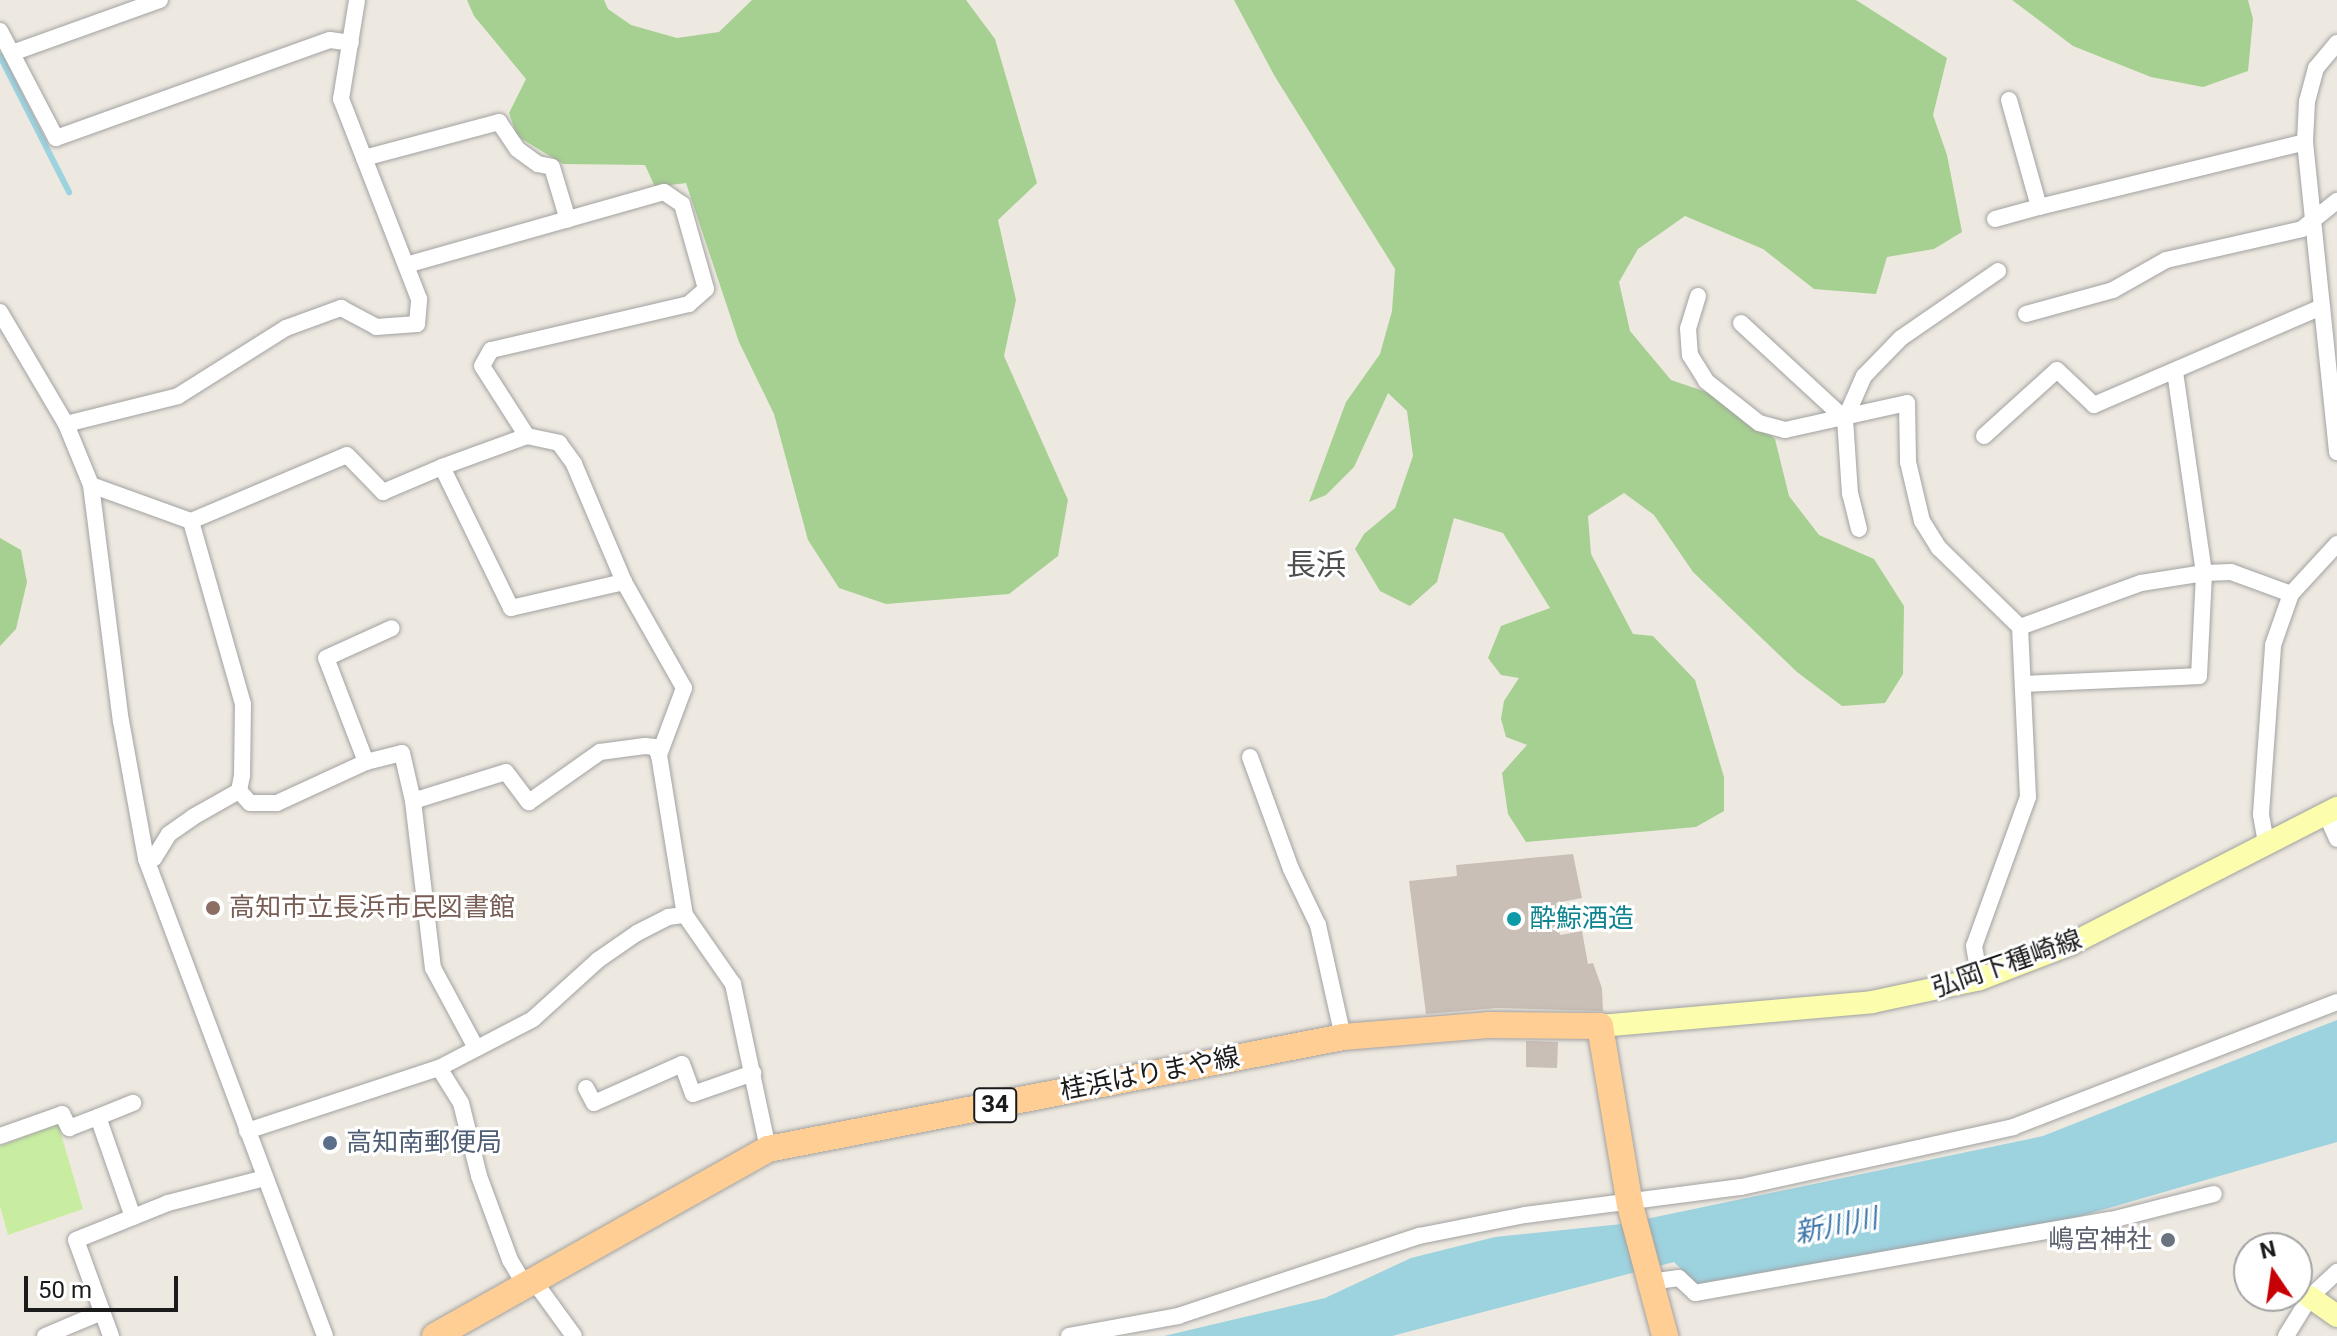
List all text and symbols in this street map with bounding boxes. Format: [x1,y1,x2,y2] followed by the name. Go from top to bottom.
[1286,547,1346,583] district label: 長浜
[229,892,515,924] place label: 高知市立長浜市民図書館
[204,899,222,917] marker: 高知市立長浜市民図書館
[1530,903,1634,935] place label: 酔鯨酒造
[1505,910,1523,928] marker: 酔鯨酒造
[1928,924,2086,1004] street label: 弘岡下種崎線
[1058,1041,1242,1107] street label: 桂浜はりまや線
[973,1085,1017,1125] road number: 34
[346,1127,502,1159] place label: 高知南郵便局
[321,1134,339,1152] marker: 高知南郵便局
[1792,1201,1880,1251] water label: 新川川
[2048,1224,2152,1256] place label: 嶋宮神社
[2159,1231,2177,1249] marker: 嶋宮神社
[2233,1232,2313,1312] north arrow
[2258,1236,2278,1264] text: N
[28,1260,182,1310] scale bar
[38,1276,92,1304] text: 50 m

